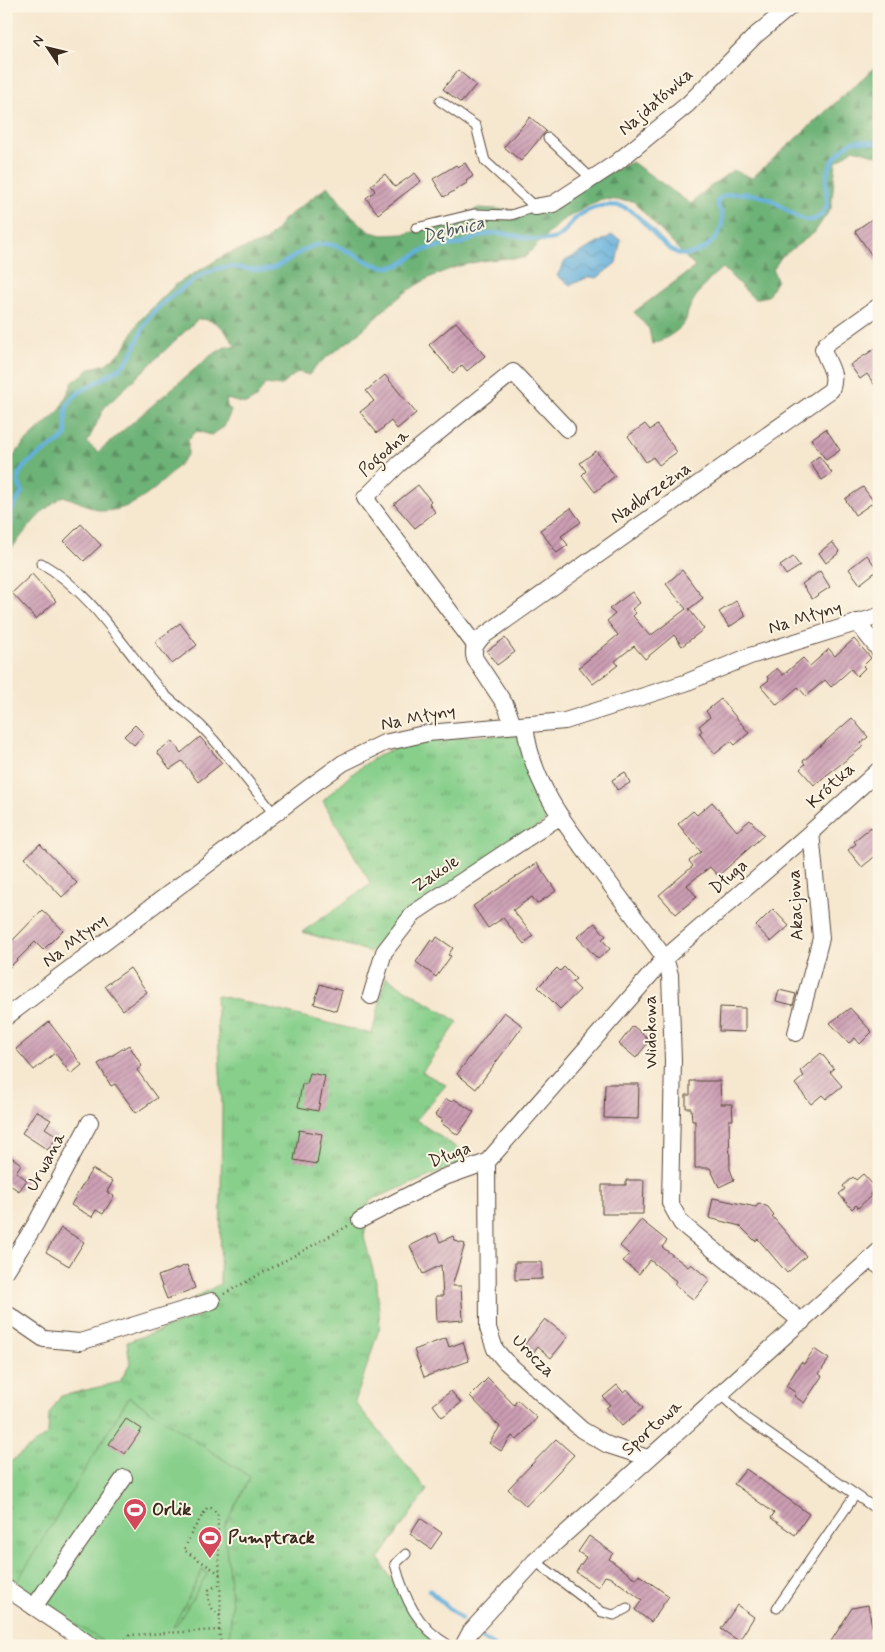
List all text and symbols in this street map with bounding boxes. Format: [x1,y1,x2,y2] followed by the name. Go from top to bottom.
[22,22,72,72] north arrow
[28,32,48,50] text: N
[613,63,699,141] street label: Najdałówka
[419,210,488,250] water label: Dębnica
[353,424,416,484] street label: Pogodna
[606,456,696,530] street label: Nadbrzeżna
[765,595,845,641] street label: Na Młyny
[379,699,457,737] street label: Na Młyny
[802,758,860,814] street label: Krótka
[408,850,464,898] street label: Zakole
[705,854,753,900] street label: Długa
[782,869,810,941] street label: Akacjowa
[38,909,112,973] street label: Na Młyny
[638,995,664,1069] street label: Widokowa
[20,1128,72,1196] street label: Urwana
[426,1136,474,1174] street label: Długa
[506,1329,560,1383] street label: Urocza
[617,1394,687,1462] street label: Sportowa
[122,1497,148,1531] sports icon: Orlik
[152,1498,191,1522] place label: Orlik
[197,1525,223,1559] sports icon: Pumptrack
[228,1526,315,1550] place label: Pumptrack

